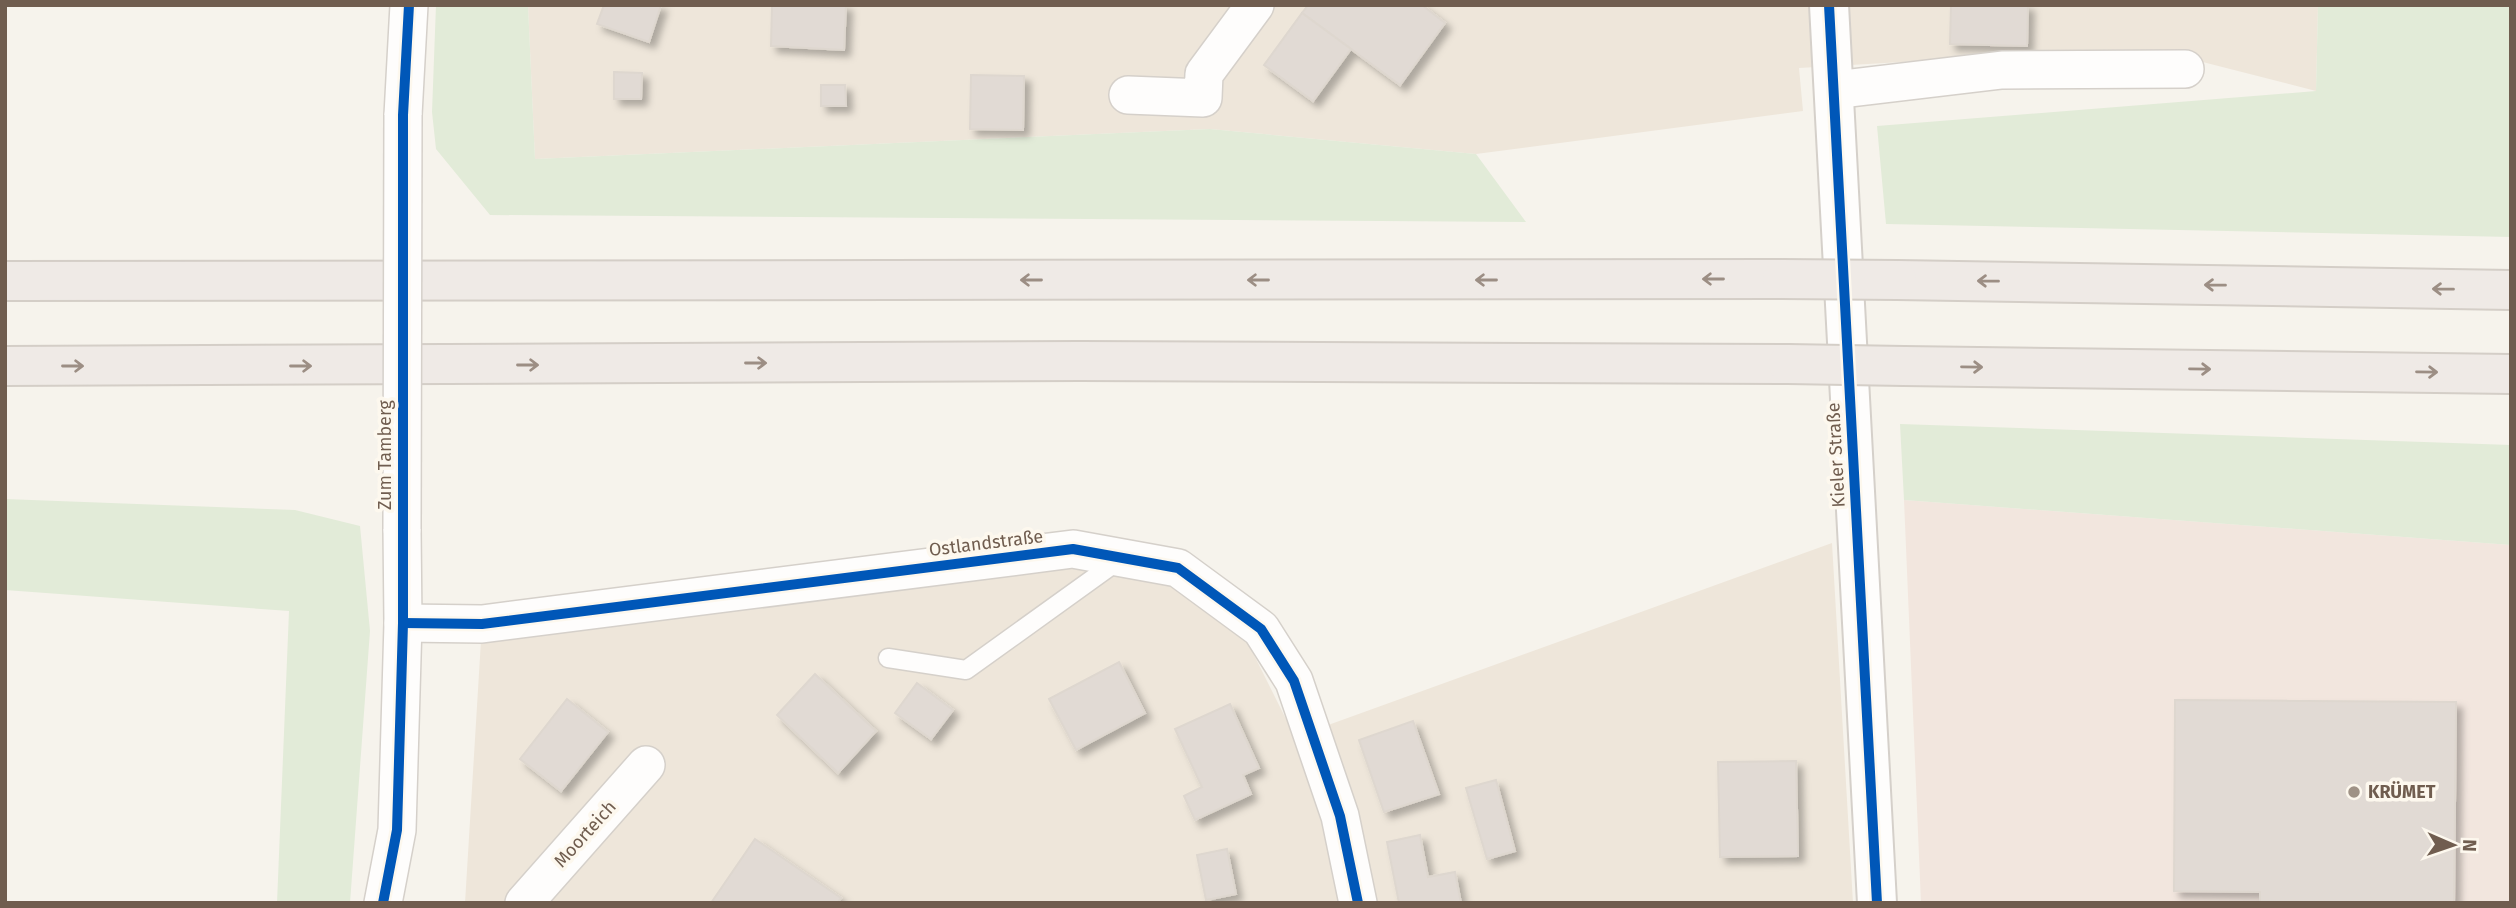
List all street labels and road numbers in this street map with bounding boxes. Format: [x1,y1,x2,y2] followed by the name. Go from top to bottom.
[374,399,396,510] street label: Zum Tamberg
[1822,402,1850,508] street label: Kieler Straße
[928,525,1044,561] street label: Ostlandstraße
[549,796,621,872] street label: Moorteich

